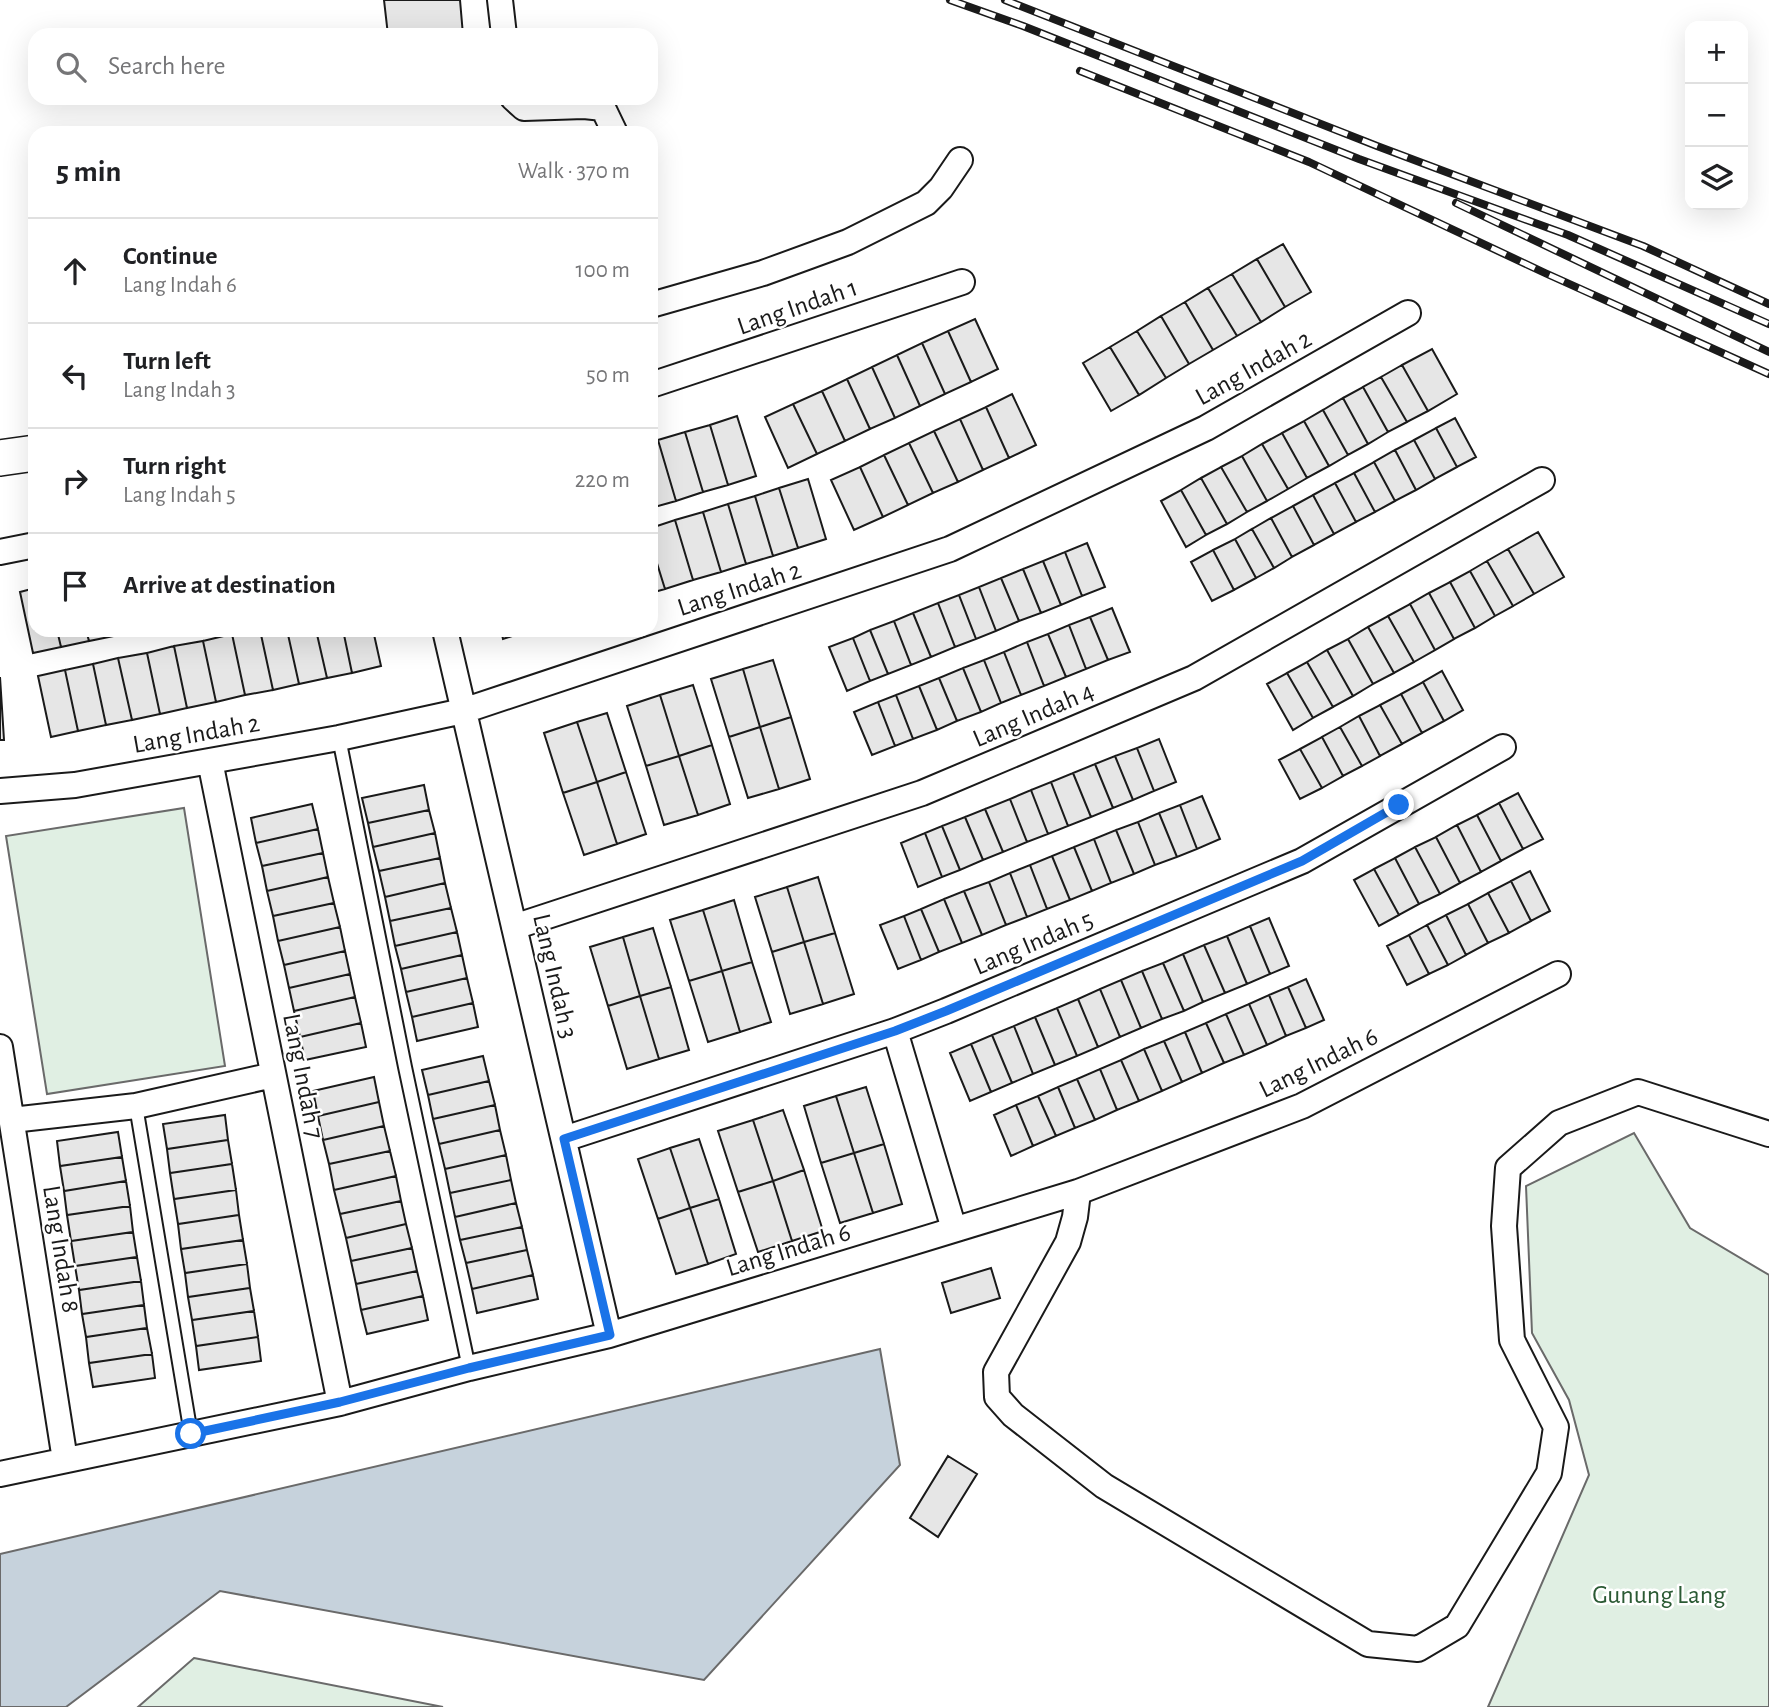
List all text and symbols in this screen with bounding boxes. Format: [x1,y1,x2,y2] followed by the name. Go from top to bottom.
[1685,21,1748,210] map controls
[1685,21,1748,84] button: +
[28,28,658,105] search box
[52,48,90,86] icon: search
[108,53,226,79] text: Search here
[1685,84,1748,147] button: −
[1685,147,1748,210] button: layers
[56,157,121,187] text: 5 min
[518,160,630,183] text: Walk · 370 m
[123,243,218,269] text: Continue
[56,252,94,290] icon: ahead
[576,259,630,282] text: 100 m
[123,274,237,297] text: Lang Indah 6
[734,274,861,340] street label: Lang Indah 1
[1191,325,1316,410] street label: Lang Indah 2
[123,348,211,374] text: Turn left
[56,357,94,395] icon: left
[586,364,630,387] text: 50 m
[123,379,235,402] text: Lang Indah 3
[123,453,226,479] text: Turn right
[56,462,94,500] icon: right
[575,469,630,492] text: 220 m
[123,484,236,507] text: Lang Indah 5
[674,557,804,621] street label: Lang Indah 2
[56,567,94,605] icon: arrive
[123,572,336,598] text: Arrive at destination
[969,678,1098,752] street label: Lang Indah 4
[131,710,262,758] street label: Lang Indah 2
[1383,789,1414,820] route end
[970,906,1097,980] street label: Lang Indah 5
[528,911,582,1041] street label: Lang Indah 3
[278,1011,328,1141] street label: Lang Indah 7
[1255,1023,1382,1103] street label: Lang Indah 6
[38,1184,84,1315] street label: Lang Indah 8
[723,1219,854,1281] street label: Lang Indah 6
[175,1418,206,1449] route start
[1592,1582,1726,1608] park label: Gunung Lang

